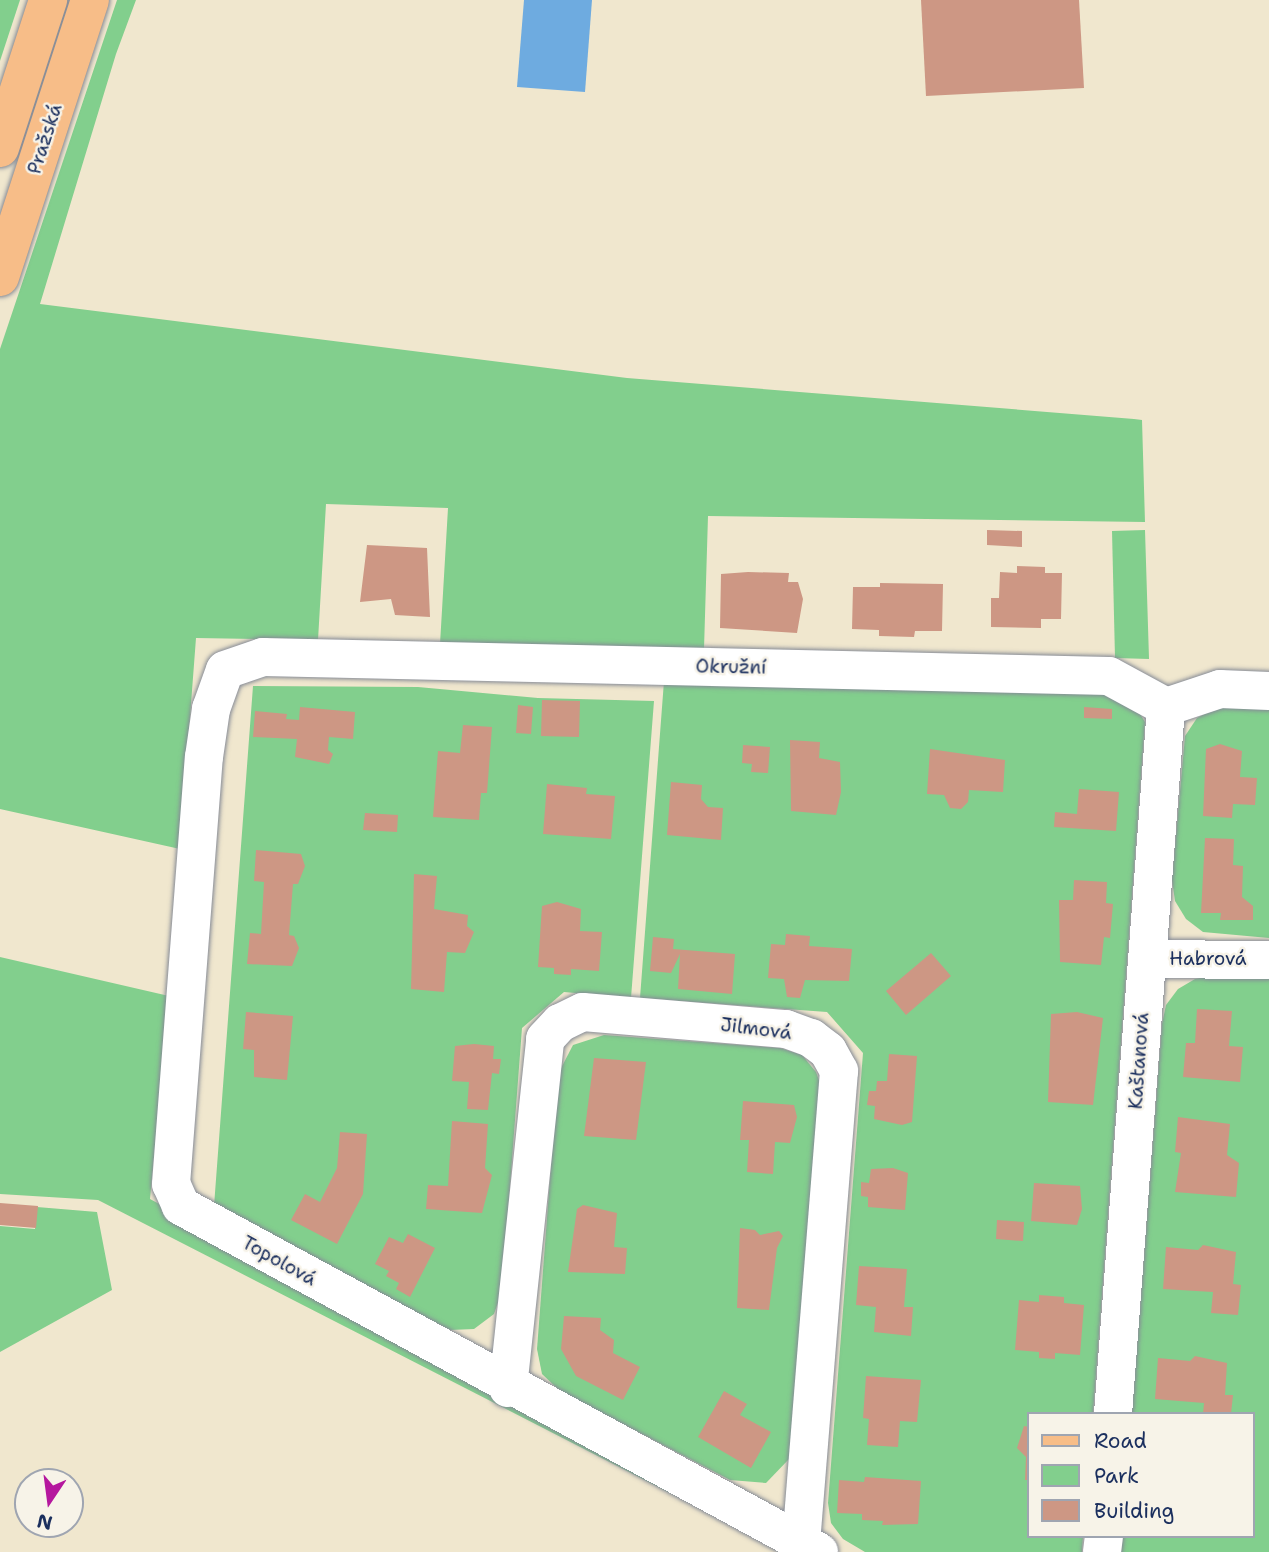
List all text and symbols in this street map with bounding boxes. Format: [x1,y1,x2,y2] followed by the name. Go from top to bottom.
[23,101,67,177] street label: Pražská
[695,655,767,679] street label: Okružní
[1169,948,1247,970] street label: Habrová
[1124,1012,1154,1110] street label: Kaštanová
[719,1013,793,1045] street label: Jilmová
[238,1231,320,1291] street label: Topolová
[1028,1412,1255,1538] legend
[1094,1427,1147,1455] text: Road
[1094,1462,1139,1490] text: Park
[14,1468,84,1538] north arrow
[1094,1497,1174,1525] text: Building
[34,1508,55,1536] text: N

